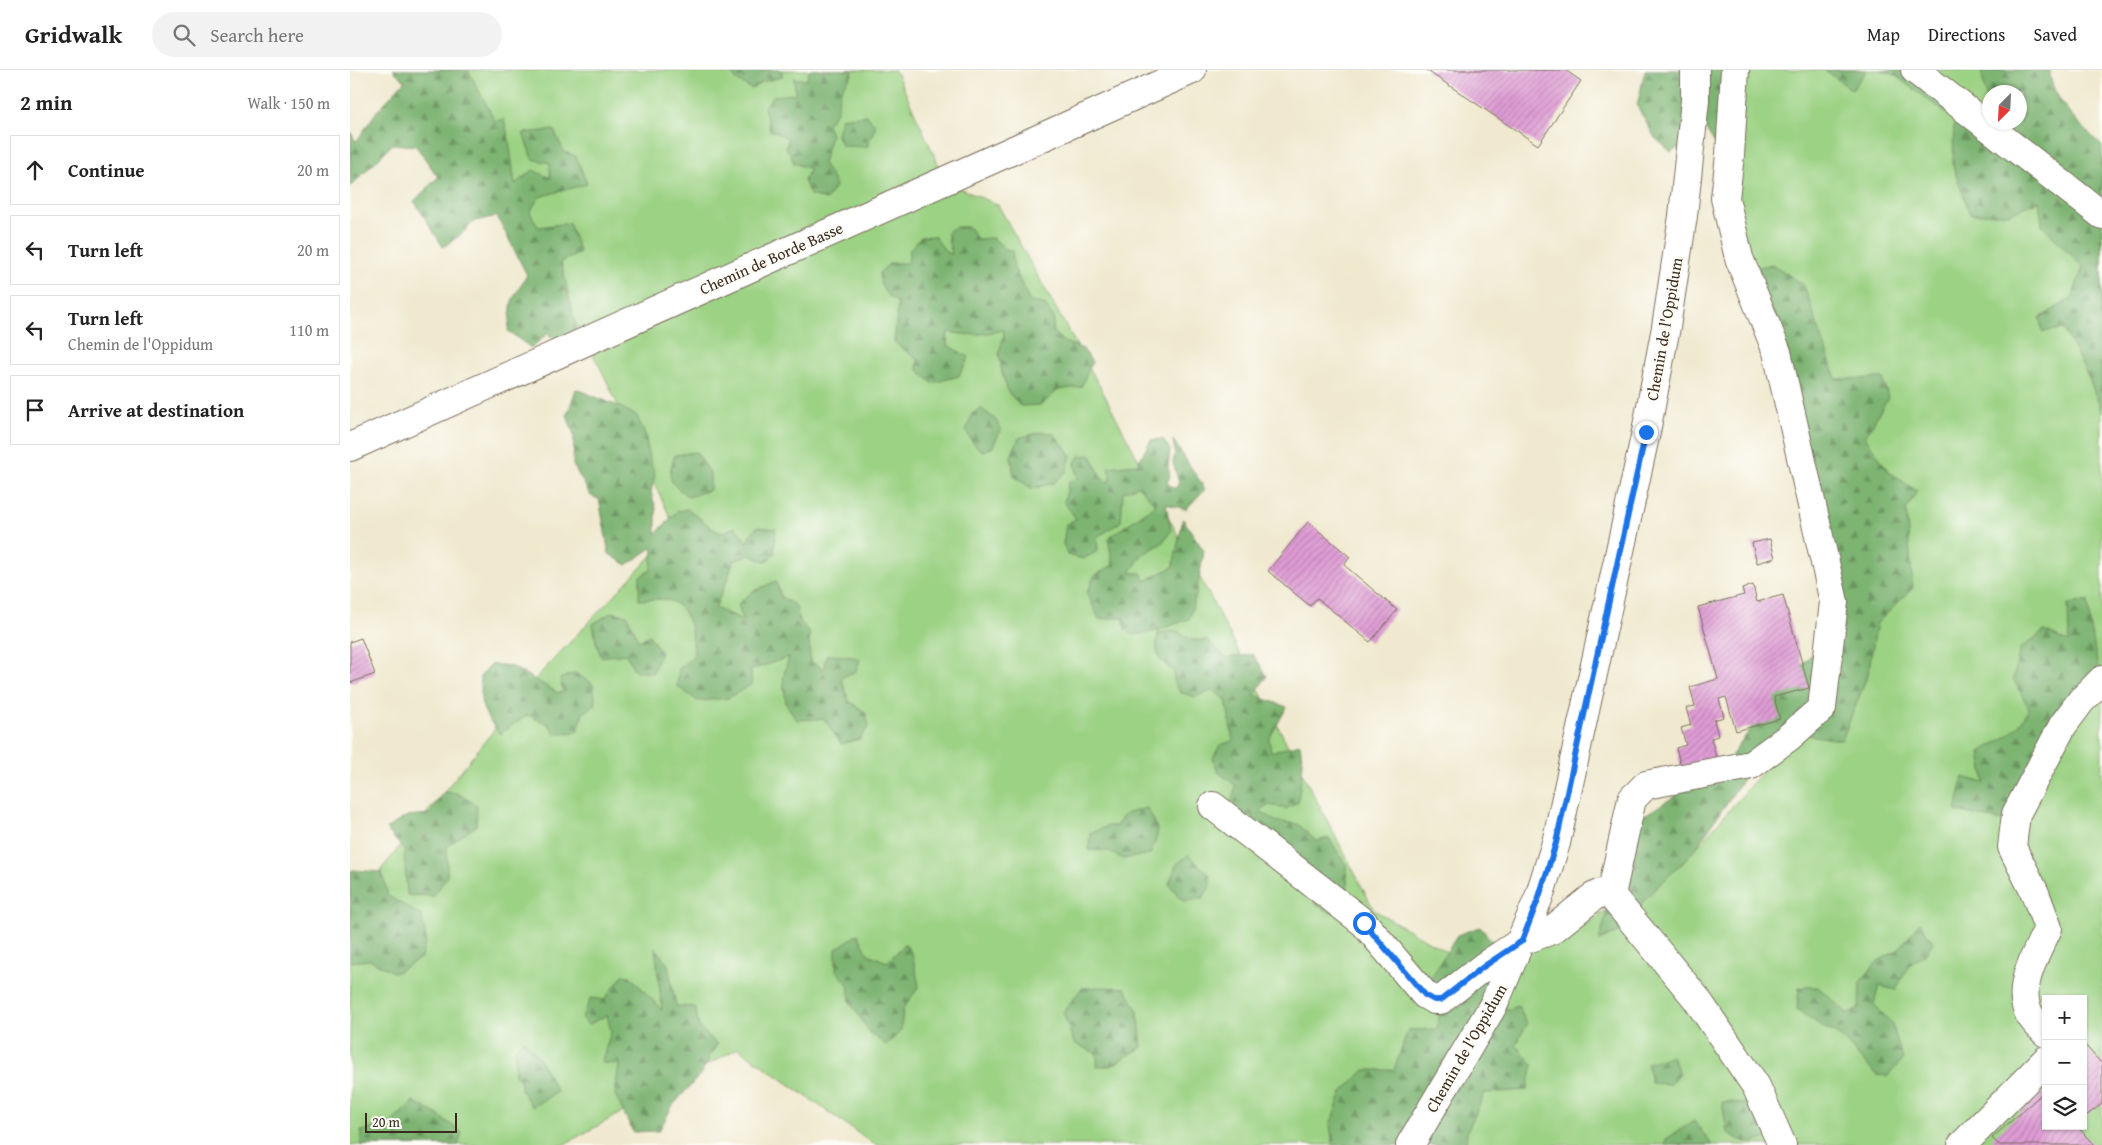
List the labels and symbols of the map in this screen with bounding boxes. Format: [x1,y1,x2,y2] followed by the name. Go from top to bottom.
[1982,85,2027,130] north arrow
[695,216,847,300] street label: Chemin de Borde Basse
[1640,255,1688,403] street label: Chemin de l'Oppidum
[1635,421,1658,444] route end
[1353,912,1376,935] route start
[1419,979,1513,1117] street label: Chemin de l'Oppidum
[365,1110,458,1133] scale bar

